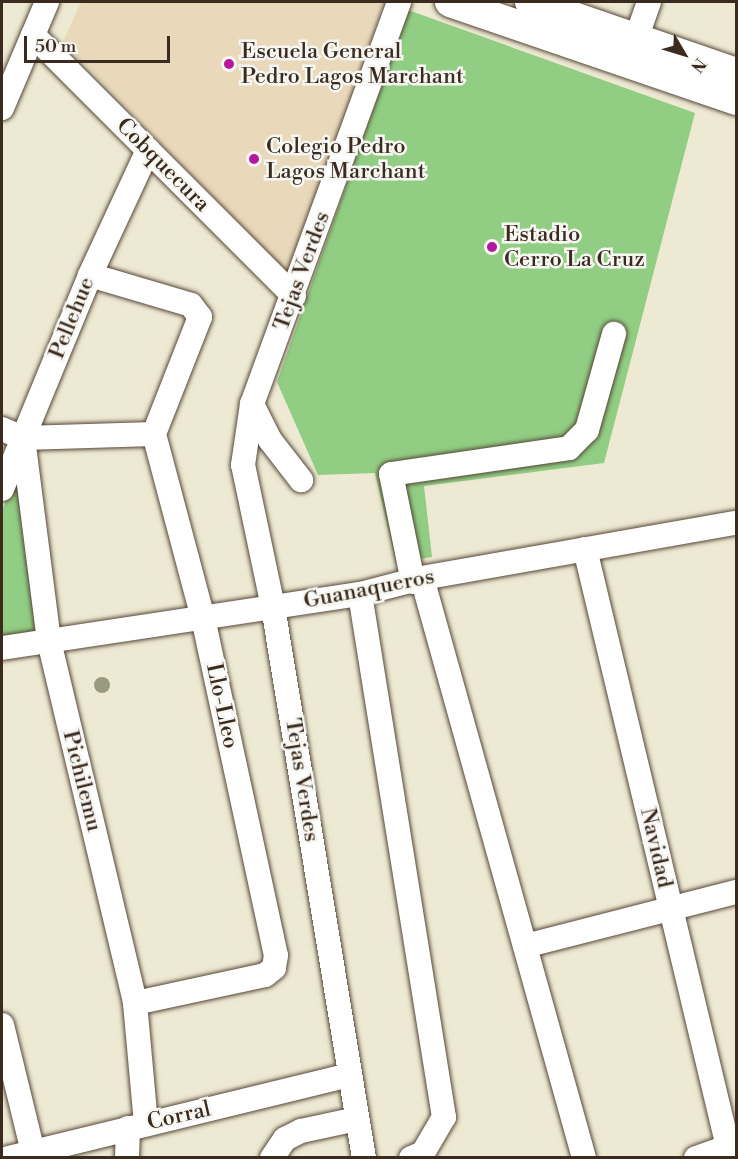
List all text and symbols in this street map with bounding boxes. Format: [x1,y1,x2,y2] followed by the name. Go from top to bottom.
[27,24,172,62] scale bar
[654,24,714,84] north arrow
[35,35,76,58] text: 50 m
[241,38,464,90] place label: Escuela General Pedro Lagos Marchant
[686,54,710,76] text: N
[222,57,236,71] marker: Escuela General Pedro Lagos Marchant
[111,113,215,217] street label: Cobquecura
[266,133,426,184] place label: Colegio Pedro Lagos Marchant
[247,152,261,166] marker: Colegio Pedro Lagos Marchant
[268,208,336,334] street label: Tejas Verdes
[504,221,645,272] place label: Estadio Cerro La Cruz
[485,240,499,254] marker: Estadio Cerro La Cruz
[44,273,100,363] street label: Pellehue
[301,563,437,615] street label: Guanaqueros
[200,661,244,751] street label: Llo-Lleo
[279,716,325,844] street label: Tejas Verdes
[57,728,107,834] street label: Pichilemu
[634,805,678,891] street label: Navidad
[145,1096,213,1136] street label: Corral

